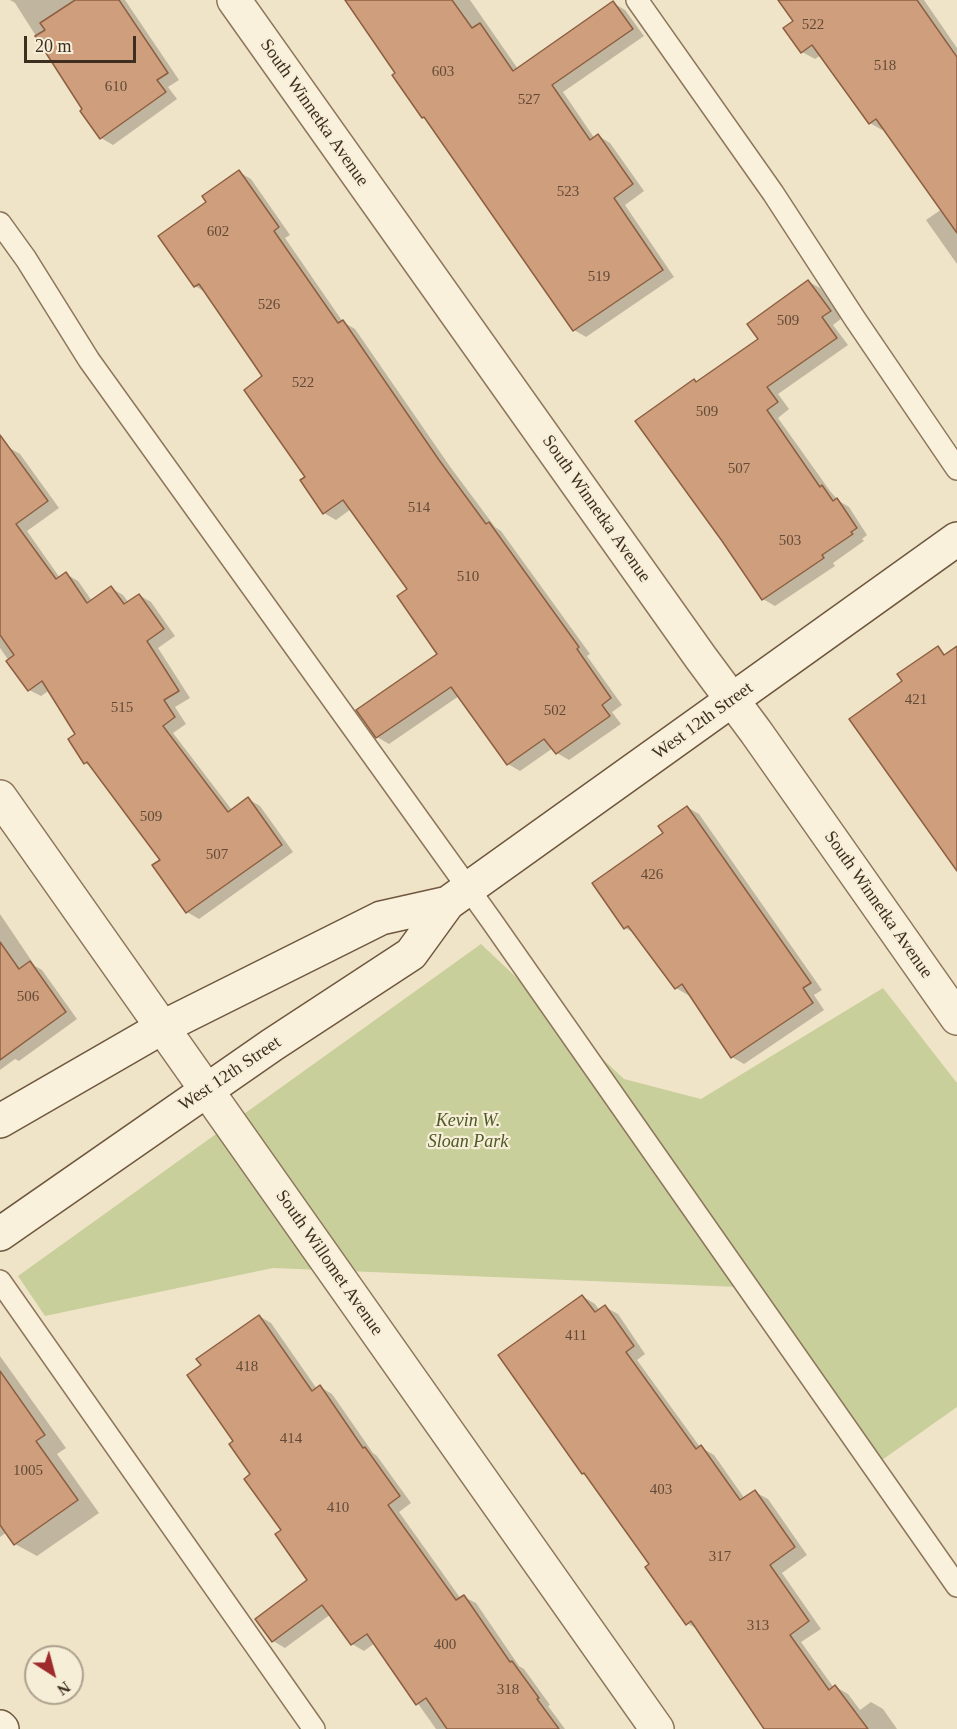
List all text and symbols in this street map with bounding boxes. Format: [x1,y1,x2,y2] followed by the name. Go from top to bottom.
[802,16,824,34] house number: 522
[27,24,140,62] scale bar
[255,35,373,191] street label: South Winnetka Avenue
[35,36,72,56] text: 20 m
[874,57,896,75] house number: 518
[432,63,454,81] house number: 603
[105,78,127,96] house number: 610
[518,91,540,109] house number: 527
[557,183,579,201] house number: 523
[207,223,229,241] house number: 602
[588,268,610,286] house number: 519
[258,296,280,314] house number: 526
[777,312,799,330] house number: 509
[292,374,314,392] house number: 522
[696,403,718,421] house number: 509
[537,431,655,587] street label: South Winnetka Avenue
[728,460,750,478] house number: 507
[408,499,430,517] house number: 514
[779,532,801,550] house number: 503
[457,568,479,586] house number: 510
[649,677,757,765] street label: West 12th Street
[905,691,927,709] house number: 421
[111,699,133,717] house number: 515
[544,702,566,720] house number: 502
[140,808,162,826] house number: 509
[819,827,937,983] street label: South Winnetka Avenue
[206,846,228,864] house number: 507
[641,866,663,884] house number: 426
[17,988,39,1006] house number: 506
[175,1032,285,1116] street label: West 12th Street
[428,1110,508,1152] park label: Kevin W. Sloan Park
[271,1186,387,1340] street label: South Willomet Avenue
[565,1327,587,1345] house number: 411
[236,1358,258,1376] house number: 418
[280,1430,302,1448] house number: 414
[13,1462,43,1480] house number: 1005
[650,1481,672,1499] house number: 403
[327,1499,349,1517] house number: 410
[709,1548,731,1566] house number: 317
[747,1617,769,1635] house number: 313
[434,1636,456,1654] house number: 400
[24,1645,84,1705] north arrow
[54,1678,73,1699] text: N
[497,1681,519,1699] house number: 318

